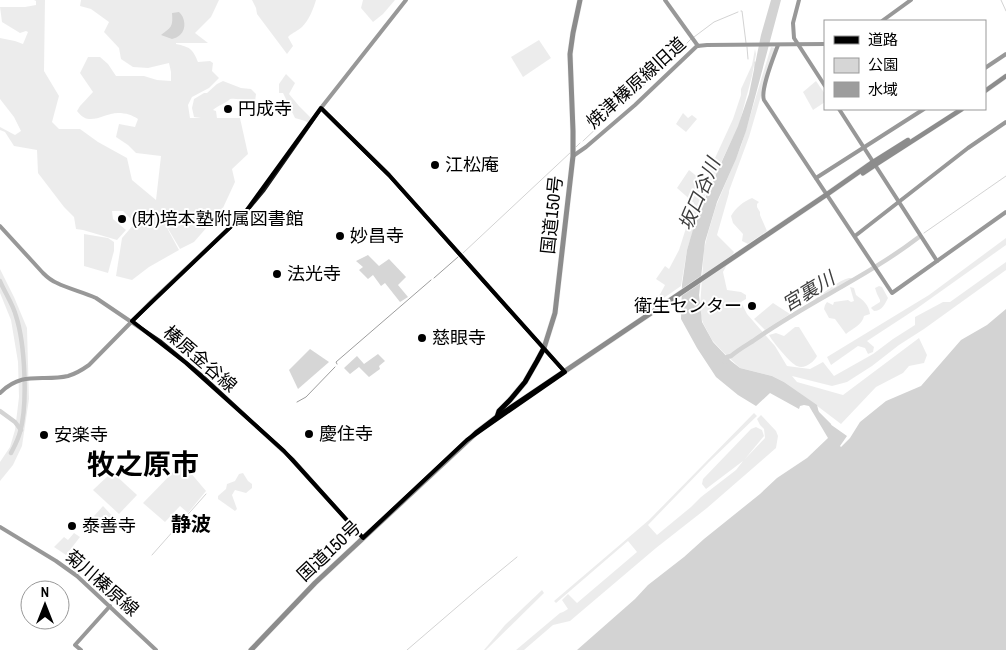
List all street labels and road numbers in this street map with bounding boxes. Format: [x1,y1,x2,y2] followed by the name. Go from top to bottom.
[580,31,691,134] street label: 焼津榛原線旧道
[535,175,568,255] street label: 国道150号
[158,320,242,398] street label: 榛原金谷線
[291,515,366,587] street label: 国道150号
[60,544,144,622] street label: 菊川榛原線

